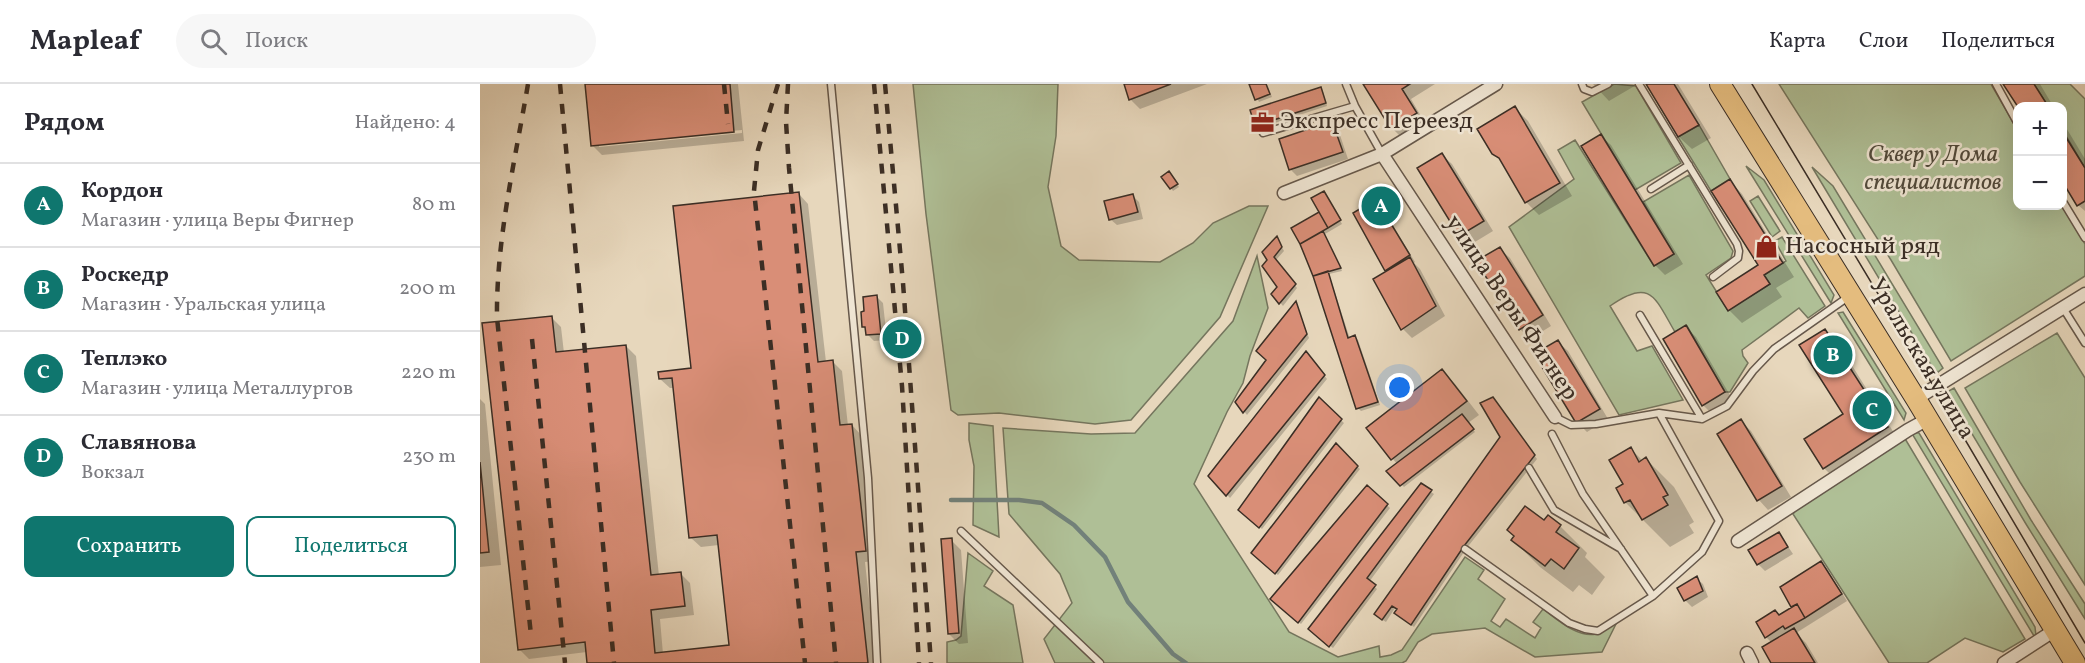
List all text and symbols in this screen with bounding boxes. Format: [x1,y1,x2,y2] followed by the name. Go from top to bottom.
[176,14,596,68] search box
[30,22,140,61] text: Mapleaf
[197,25,230,58] icon: search
[245,26,308,57] text: Поиск
[1769,27,1826,56] text: Карта
[1859,27,1908,56] text: Слои
[1941,27,2055,56] text: Поделиться
[2013,102,2067,210] map controls
[2013,102,2067,156] button: +
[24,105,104,141] text: Рядом
[1280,105,1473,139] place label: Экспресс Переезд
[355,109,456,137] text: Найдено: 4
[1249,109,1275,135] office icon: Экспресс Переезд
[1864,138,2002,200] park label: Сквер у Дома специалистов
[2013,156,2067,210] button: −
[81,176,163,207] text: Кордон
[1362,184,1400,228] pin: A
[36,191,51,219] text: A
[412,191,456,219] text: 80 m
[81,207,354,235] text: Магазин · улица Веры Фигнер
[1436,208,1586,408] street label: улица Веры Фигнер
[1785,230,1940,264] place label: Насосный ряд
[1754,234,1780,260] shop icon: Насосный ряд
[81,260,169,291] text: Роскедр
[1859,272,1983,446] street label: Уральская улица
[37,275,50,303] text: B
[399,275,456,303] text: 200 m
[81,291,326,319] text: Магазин · Уральская улица
[882,316,922,362] pin: D
[1814,332,1852,378] pin: B
[81,344,167,375] text: Теплэко
[37,359,50,387] text: C
[401,359,456,387] text: 220 m
[1385,373,1414,402] your location
[81,375,353,403] text: Магазин · улица Металлургов
[1852,388,1892,432] pin: C
[81,428,197,459] text: Славянова
[36,443,51,471] text: D
[402,443,456,471] text: 230 m
[81,459,144,487] text: Вокзал
[24,516,234,577] button: Сохранить
[246,516,456,577] button: Поделиться

